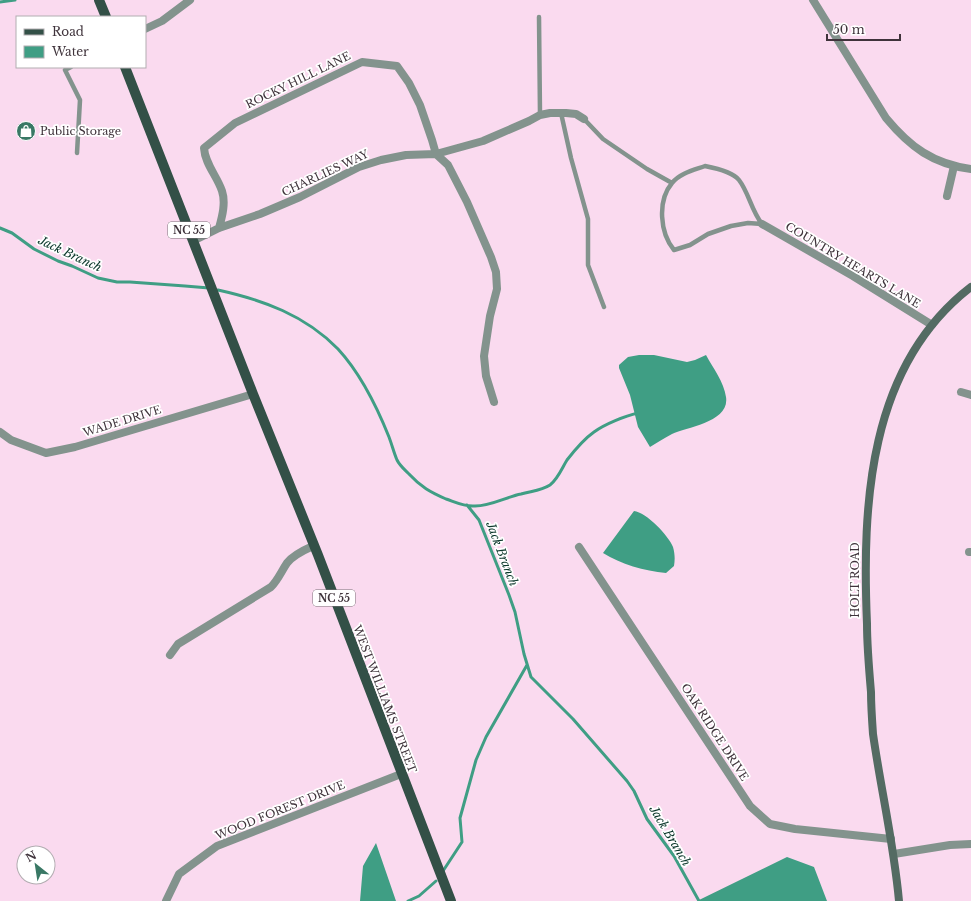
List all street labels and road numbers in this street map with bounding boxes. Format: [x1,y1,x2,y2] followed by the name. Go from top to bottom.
[243,48,353,112] street label: ROCKY HILL LANE
[279,146,372,199] street label: CHARLIES WAY
[783,219,923,311] street label: COUNTRY HEARTS LANE
[168,222,210,238] road number: NC 55
[80,402,163,440] street label: WADE DRIVE
[848,542,862,618] street label: HOLT ROAD
[313,590,355,606] road number: NC 55
[350,622,420,775] street label: WEST WILLIAMS STREET
[678,681,752,783] street label: OAK RIDGE DRIVE
[212,778,347,843] street label: WOOD FOREST DRIVE

